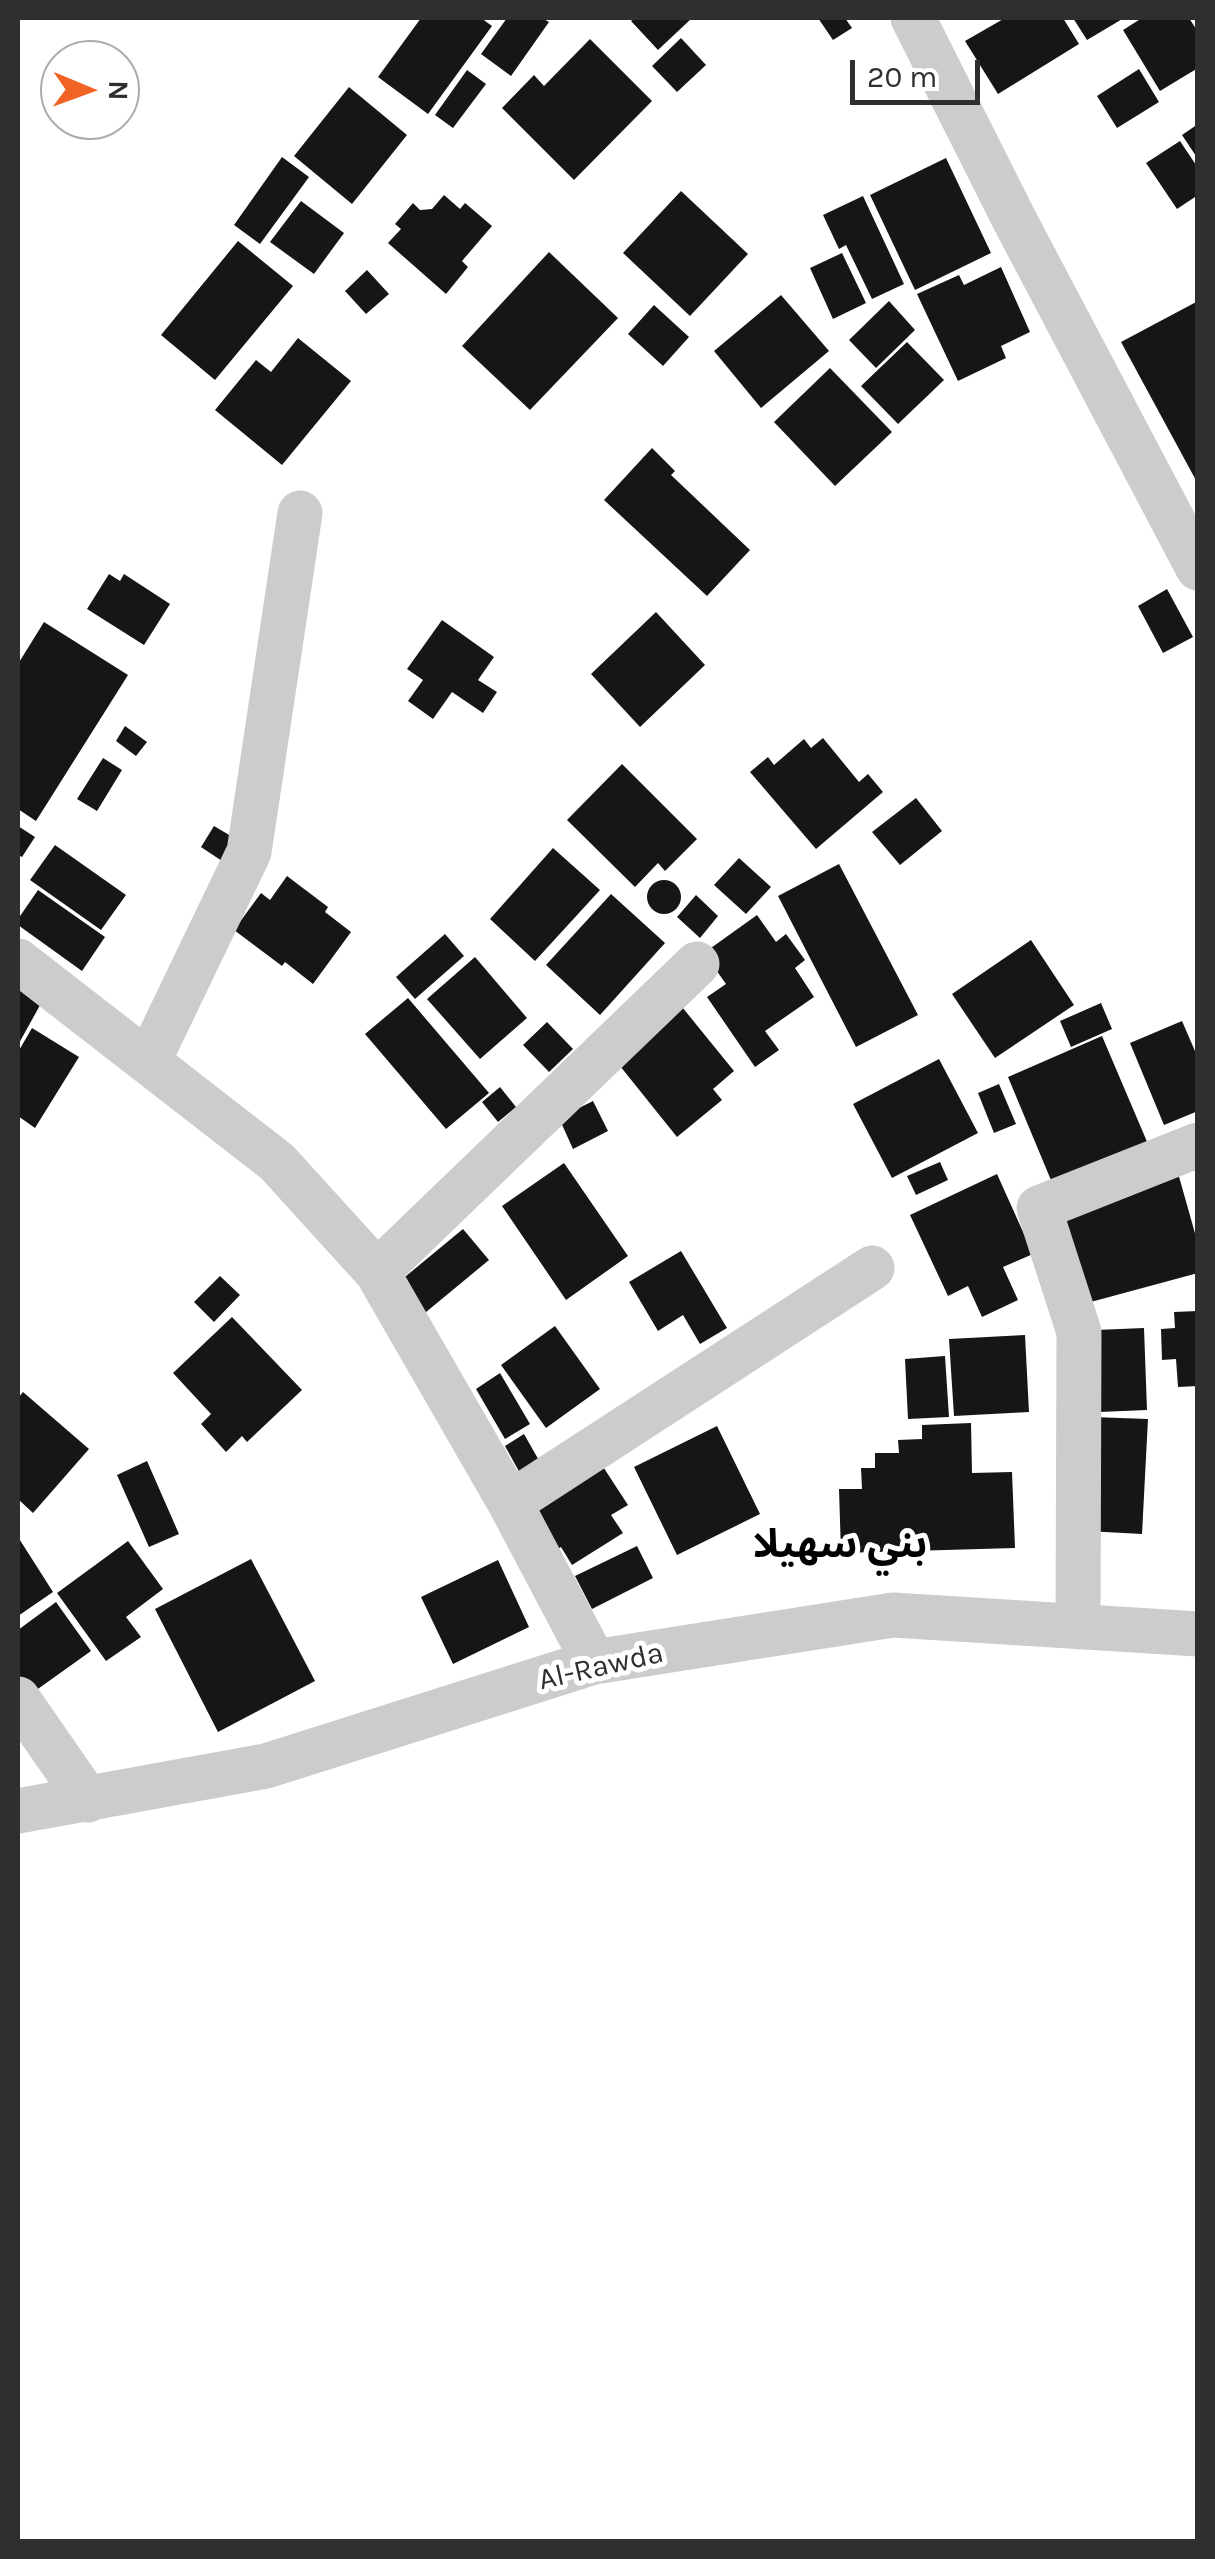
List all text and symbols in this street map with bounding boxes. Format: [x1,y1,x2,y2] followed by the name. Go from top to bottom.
[40,40,140,140] north arrow
[855,40,985,102] scale bar
[867,59,937,95] text: 20 m
[102,80,135,101] text: N
[753,1522,927,1570] district label: بني سهيلا
[535,1635,667,1699] street label: Al-Rawda

